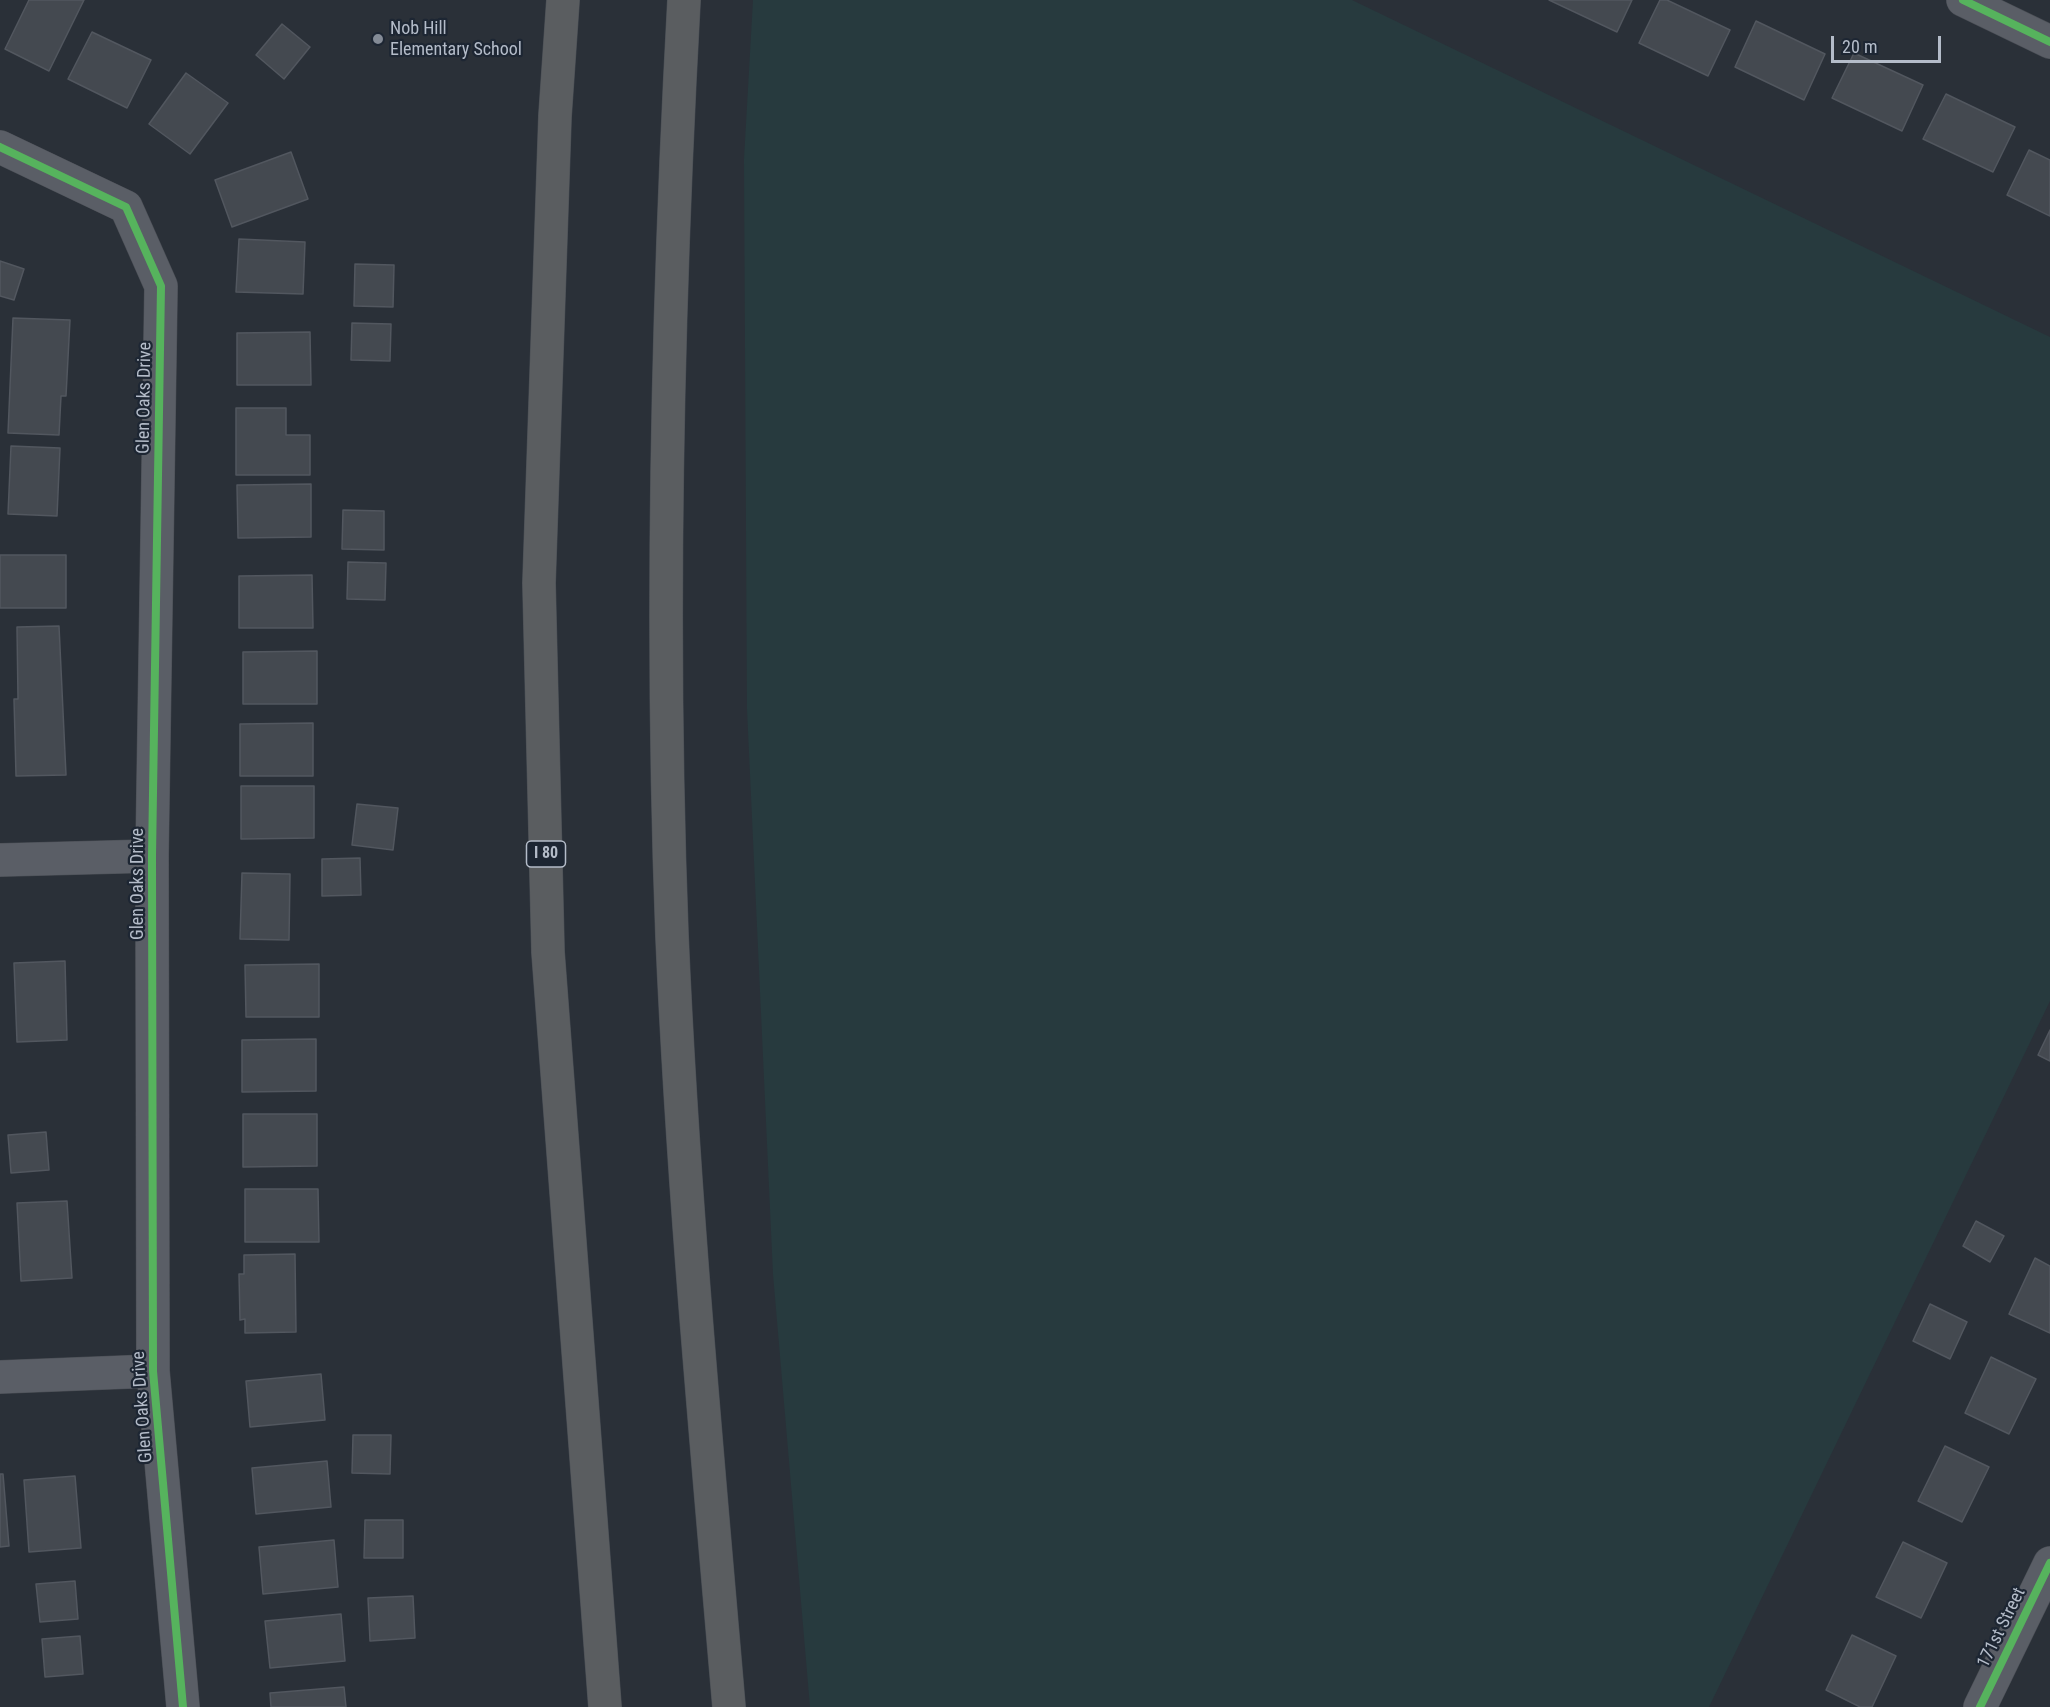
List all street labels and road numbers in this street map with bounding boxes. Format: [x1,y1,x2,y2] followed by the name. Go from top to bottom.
[133,342,157,454] street label: Glen Oaks Drive
[127,828,149,940] street label: Glen Oaks Drive
[526,841,566,867] road number: I 80
[128,1350,158,1464] street label: Glen Oaks Drive
[1973,1584,2031,1672] street label: 171st Street

